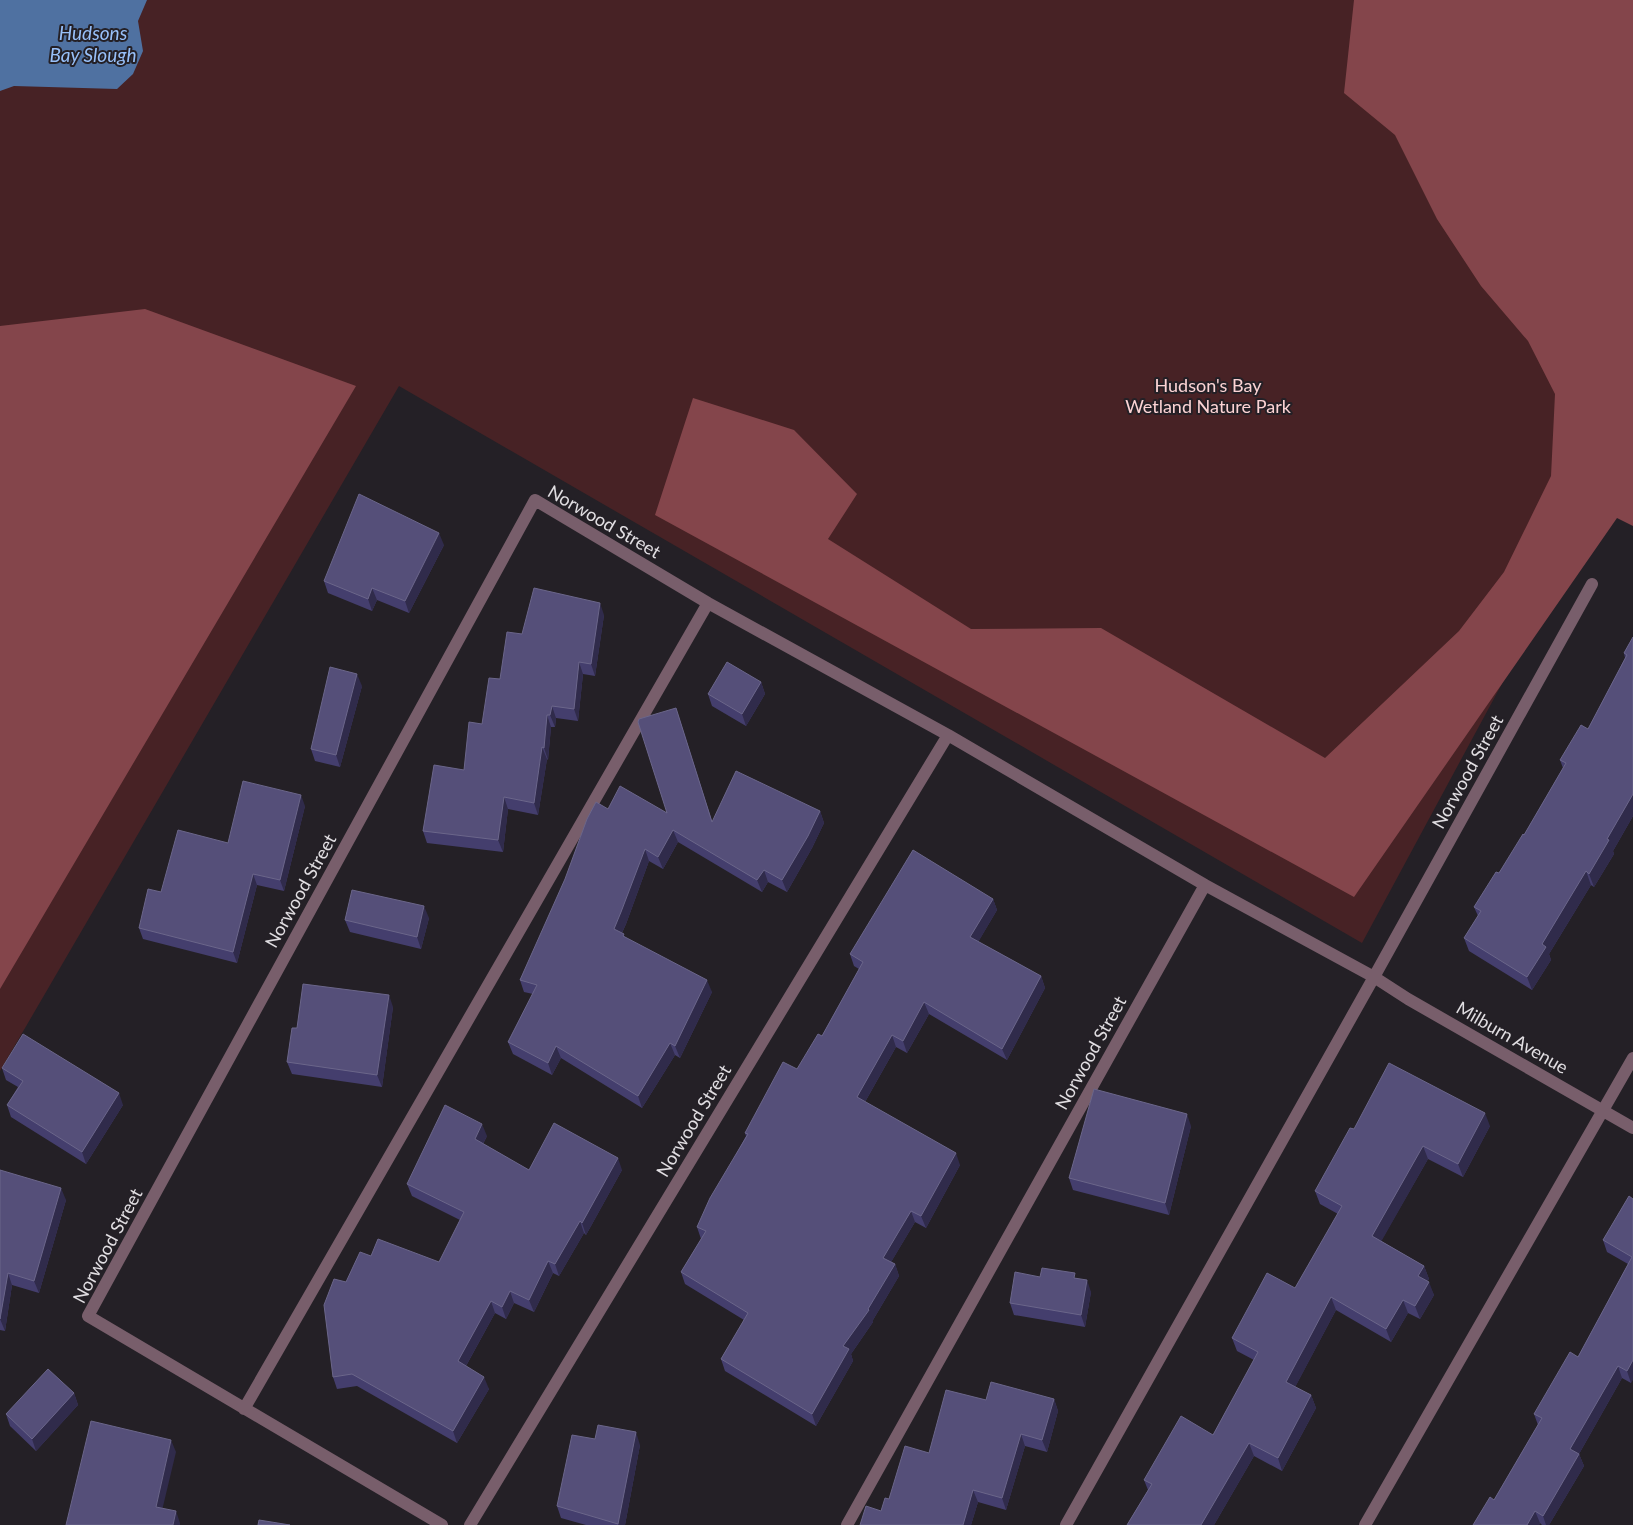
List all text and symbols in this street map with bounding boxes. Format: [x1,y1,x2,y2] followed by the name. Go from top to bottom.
[49,21,137,66] water label: Hudsons Bay Slough
[1125,374,1292,417] park label: Hudson's Bay Wetland Nature Park
[544,480,665,563] street label: Norwood Street
[1427,710,1508,832] street label: Norwood Street
[260,829,341,951] street label: Norwood Street
[1050,991,1131,1113] street label: Norwood Street
[1453,996,1572,1078] street label: Milburn Avenue
[651,1060,735,1180] street label: Norwood Street
[68,1184,147,1307] street label: Norwood Street

